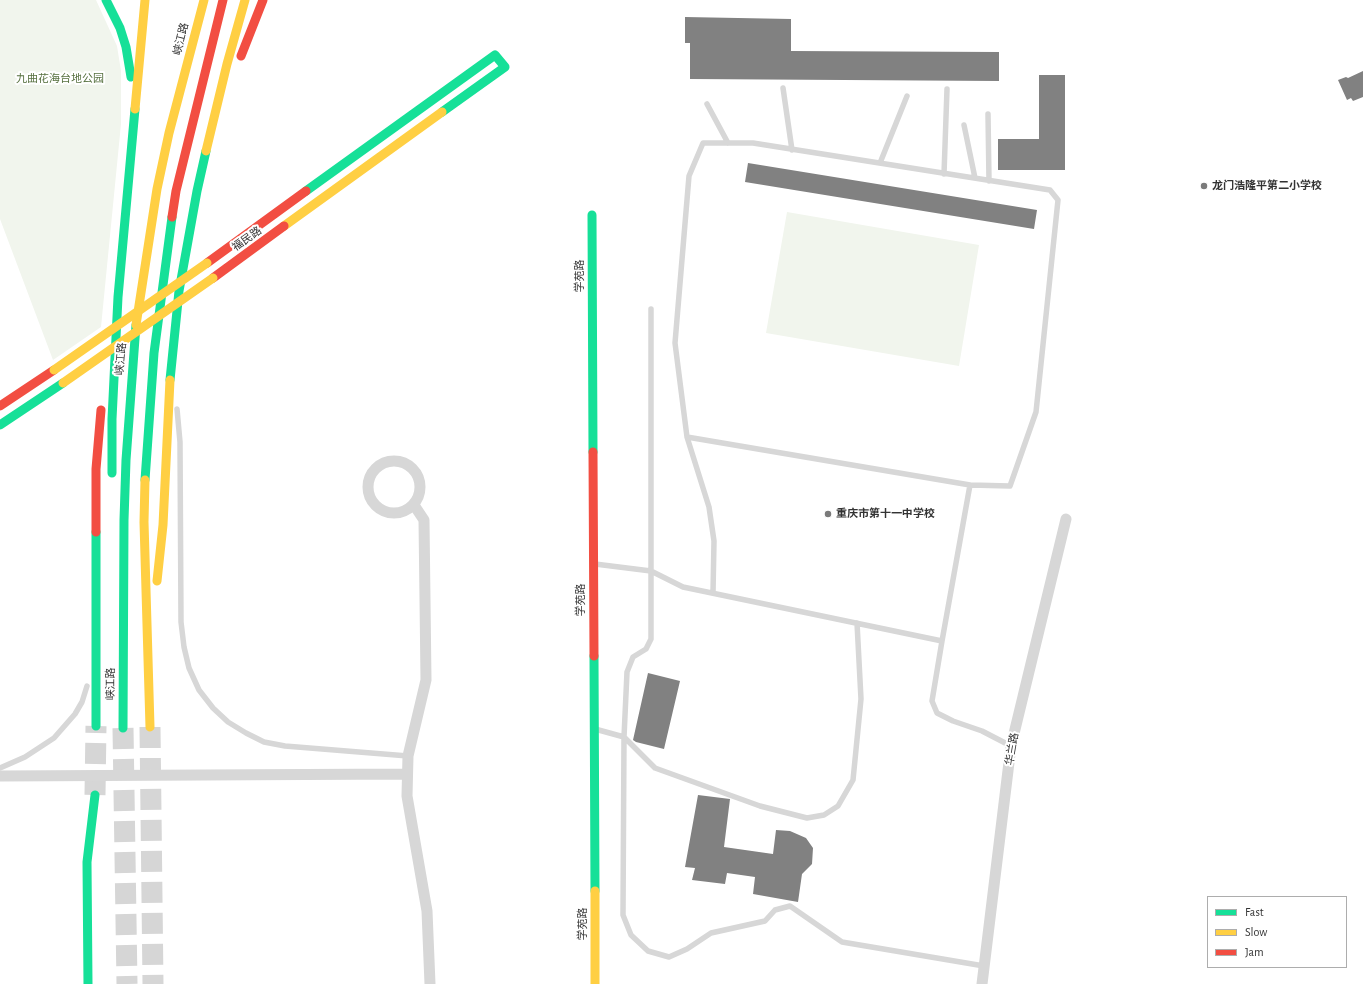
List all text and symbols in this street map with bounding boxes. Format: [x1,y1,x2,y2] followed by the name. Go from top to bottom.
[171,21,191,57] street label: 峡江路
[16,72,104,86] park label: 九曲花海台地公园
[1212,179,1322,193] place label: 龙门浩隆平第二小学校
[1199,181,1209,191] marker: 龙门浩隆平第二小学校
[230,224,264,254] street label: 福民路
[573,260,587,292] street label: 学苑路
[113,342,129,376] street label: 峡江路
[836,507,935,521] place label: 重庆市第十一中学校
[823,509,833,519] marker: 重庆市第十一中学校
[574,584,588,616] street label: 学苑路
[104,668,118,700] street label: 峡江路
[1003,732,1021,766] street label: 华兰路
[1207,896,1347,968] legend
[1245,906,1264,918] text: Fast
[576,908,590,940] street label: 学苑路
[1245,926,1267,938] text: Slow
[1245,946,1264,958] text: Jam

